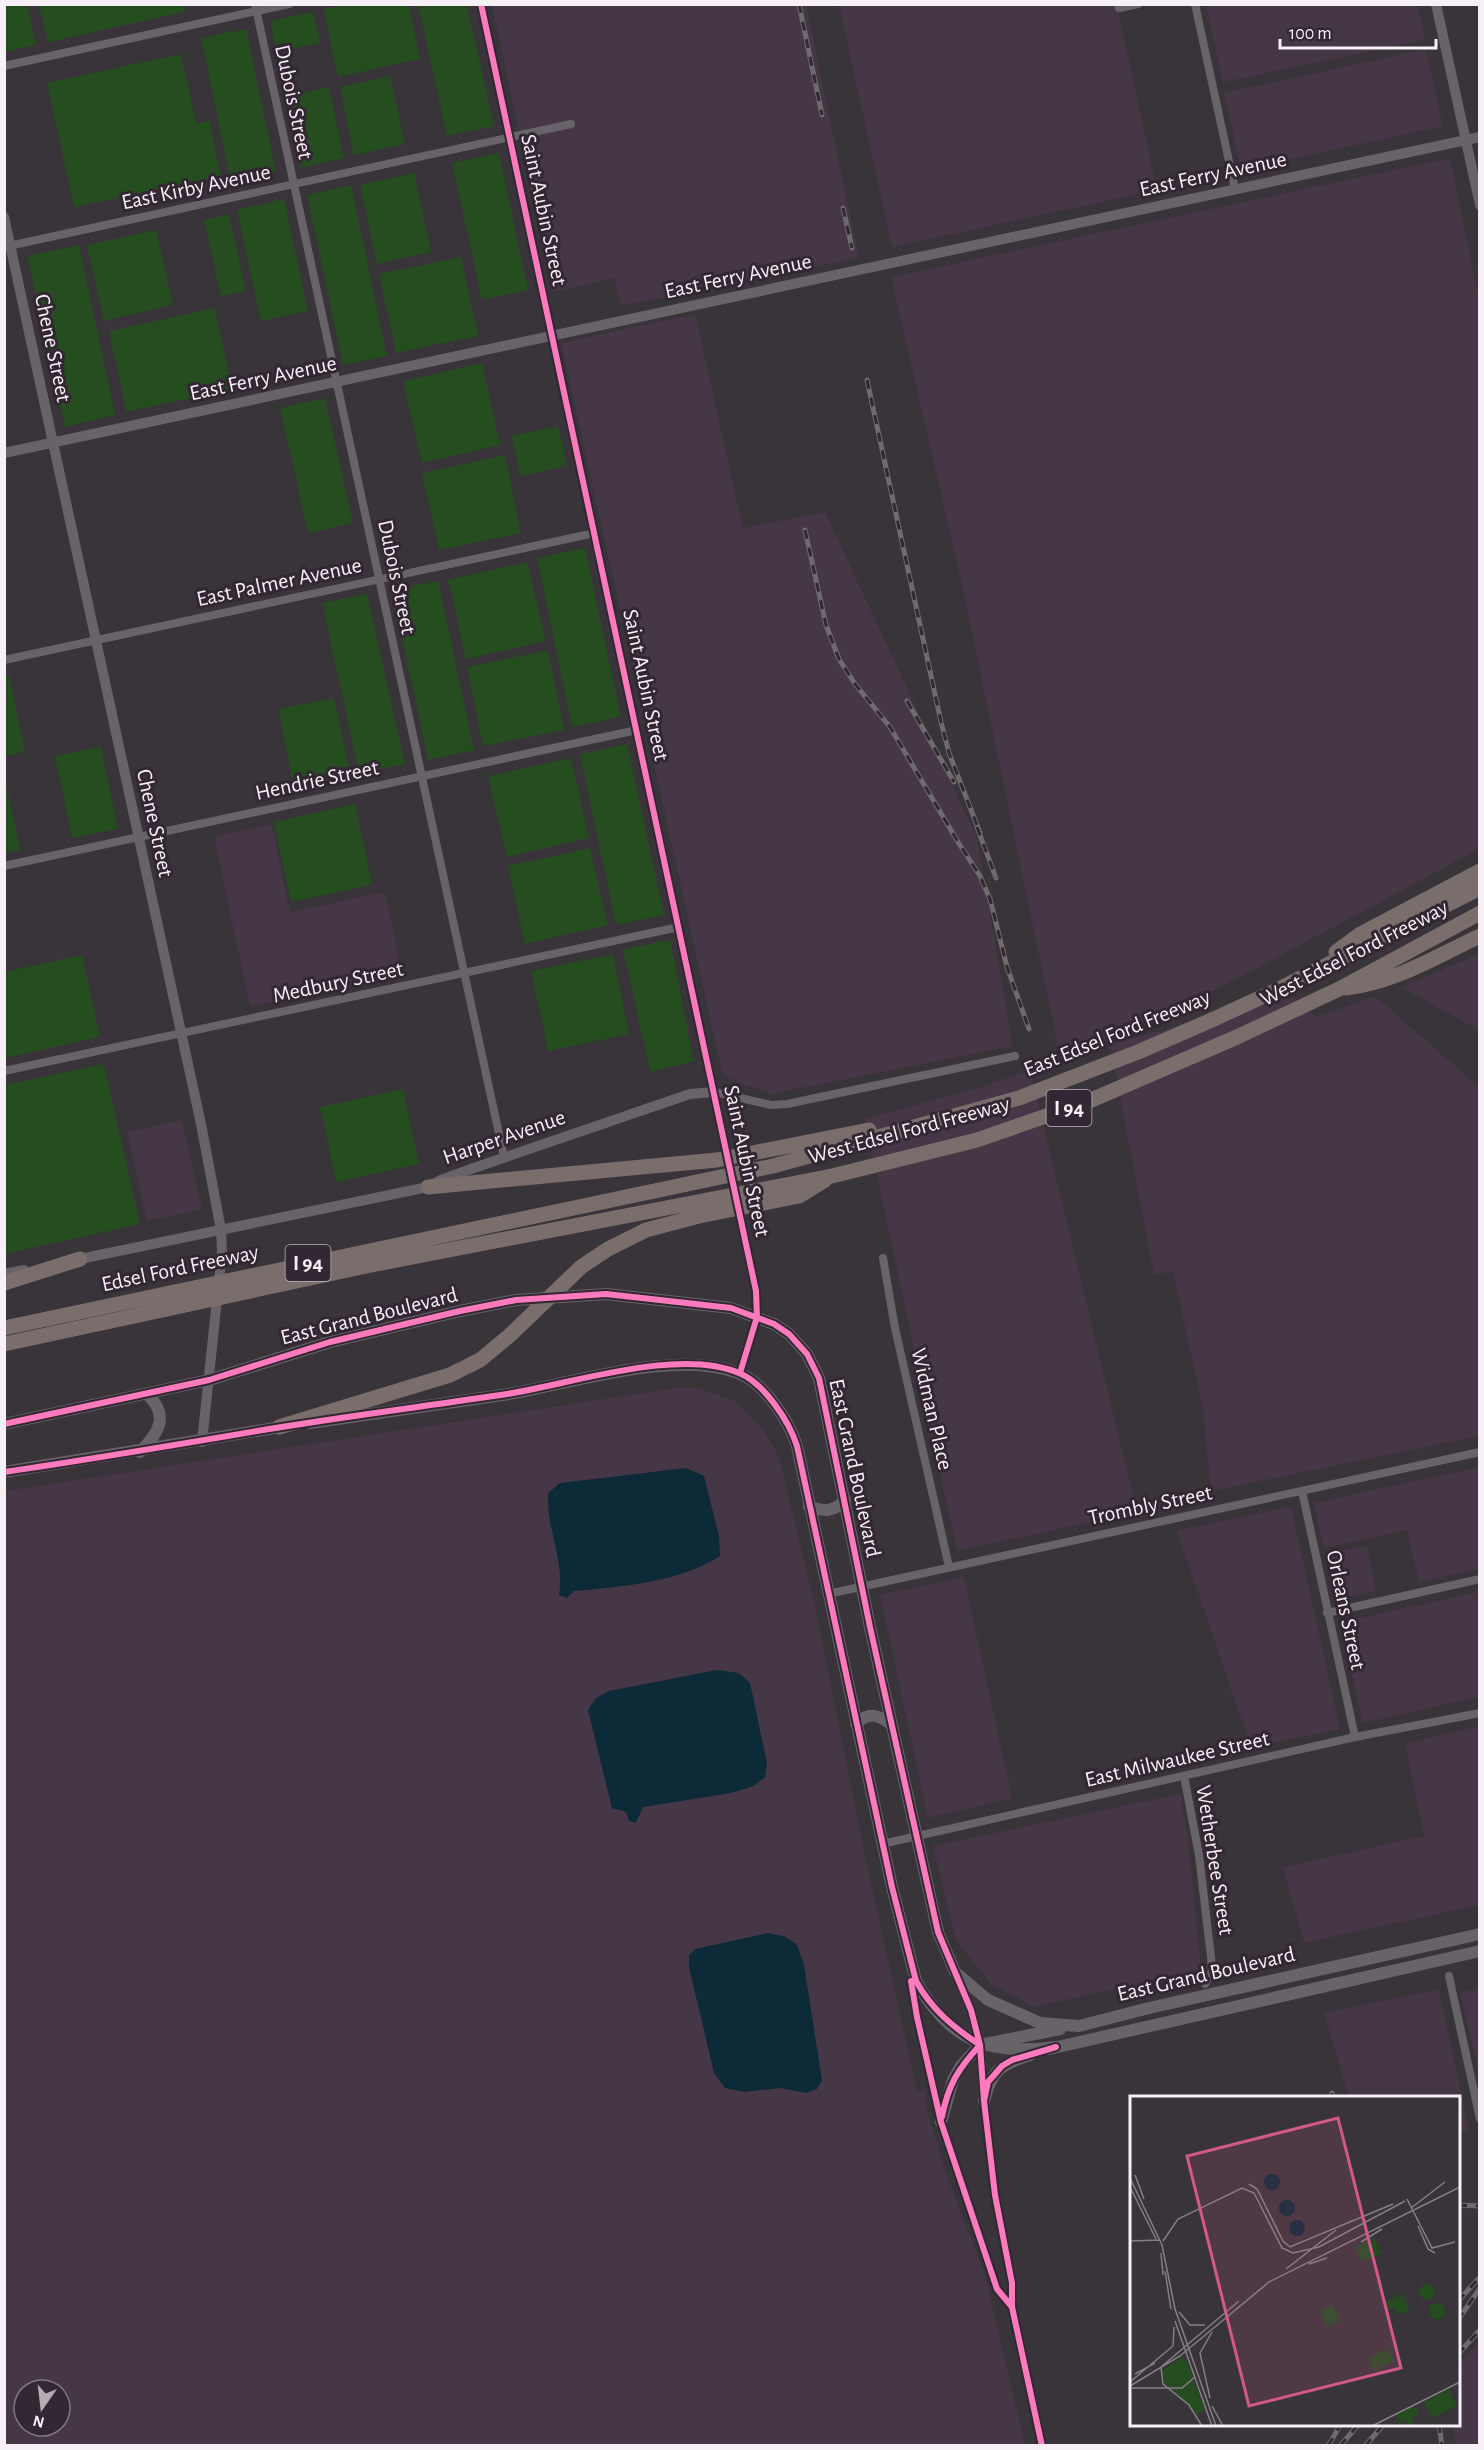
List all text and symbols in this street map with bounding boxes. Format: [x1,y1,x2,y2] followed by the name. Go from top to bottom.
[1280,12,1436,50] scale bar
[1289,25,1332,43] text: 100 m
[271,43,317,161] street label: Dubois Street
[517,132,571,288] street label: Saint Aubin Street
[1138,148,1288,200] street label: East Ferry Avenue
[119,160,273,214] street label: East Kirby Avenue
[663,250,813,302] street label: East Ferry Avenue
[31,292,75,404] street label: Chene Street
[188,352,338,404] street label: East Ferry Avenue
[374,518,420,636] street label: Dubois Street
[194,554,364,610] street label: East Palmer Avenue
[619,607,673,763] street label: Saint Aubin Street
[253,756,381,804] street label: Hendrie Street
[133,767,177,879] street label: Chene Street
[1256,896,1452,1010] street label: West Edsel Ford Freeway
[271,957,405,1007] street label: Medbury Street
[1021,985,1214,1081] street label: East Edsel Ford Freeway
[720,1083,774,1239] street label: Saint Aubin Street
[1046,1090,1092,1126] road number: I 94
[806,1092,1013,1168] street label: West Edsel Ford Freeway
[440,1106,568,1168] street label: Harper Avenue
[99,1240,261,1295] street label: Edsel Ford Freeway
[286,1245,330,1281] road number: I 94
[278,1283,460,1349] street label: East Grand Boulevard
[907,1346,957,1472] street label: Widman Place
[825,1377,885,1559] street label: East Grand Boulevard
[1086,1481,1214,1529] street label: Trombly Street
[1323,1548,1369,1672] street label: Orleans Street
[1083,1727,1271,1791] street label: East Milwaukee Street
[1192,1783,1238,1937] street label: Wetherbee Street
[1115,1943,1297,2005] street label: East Grand Boulevard
[1130,2096,1460,2426] inset map
[12,2378,72,2438] north arrow
[31,2412,46,2431] text: N

